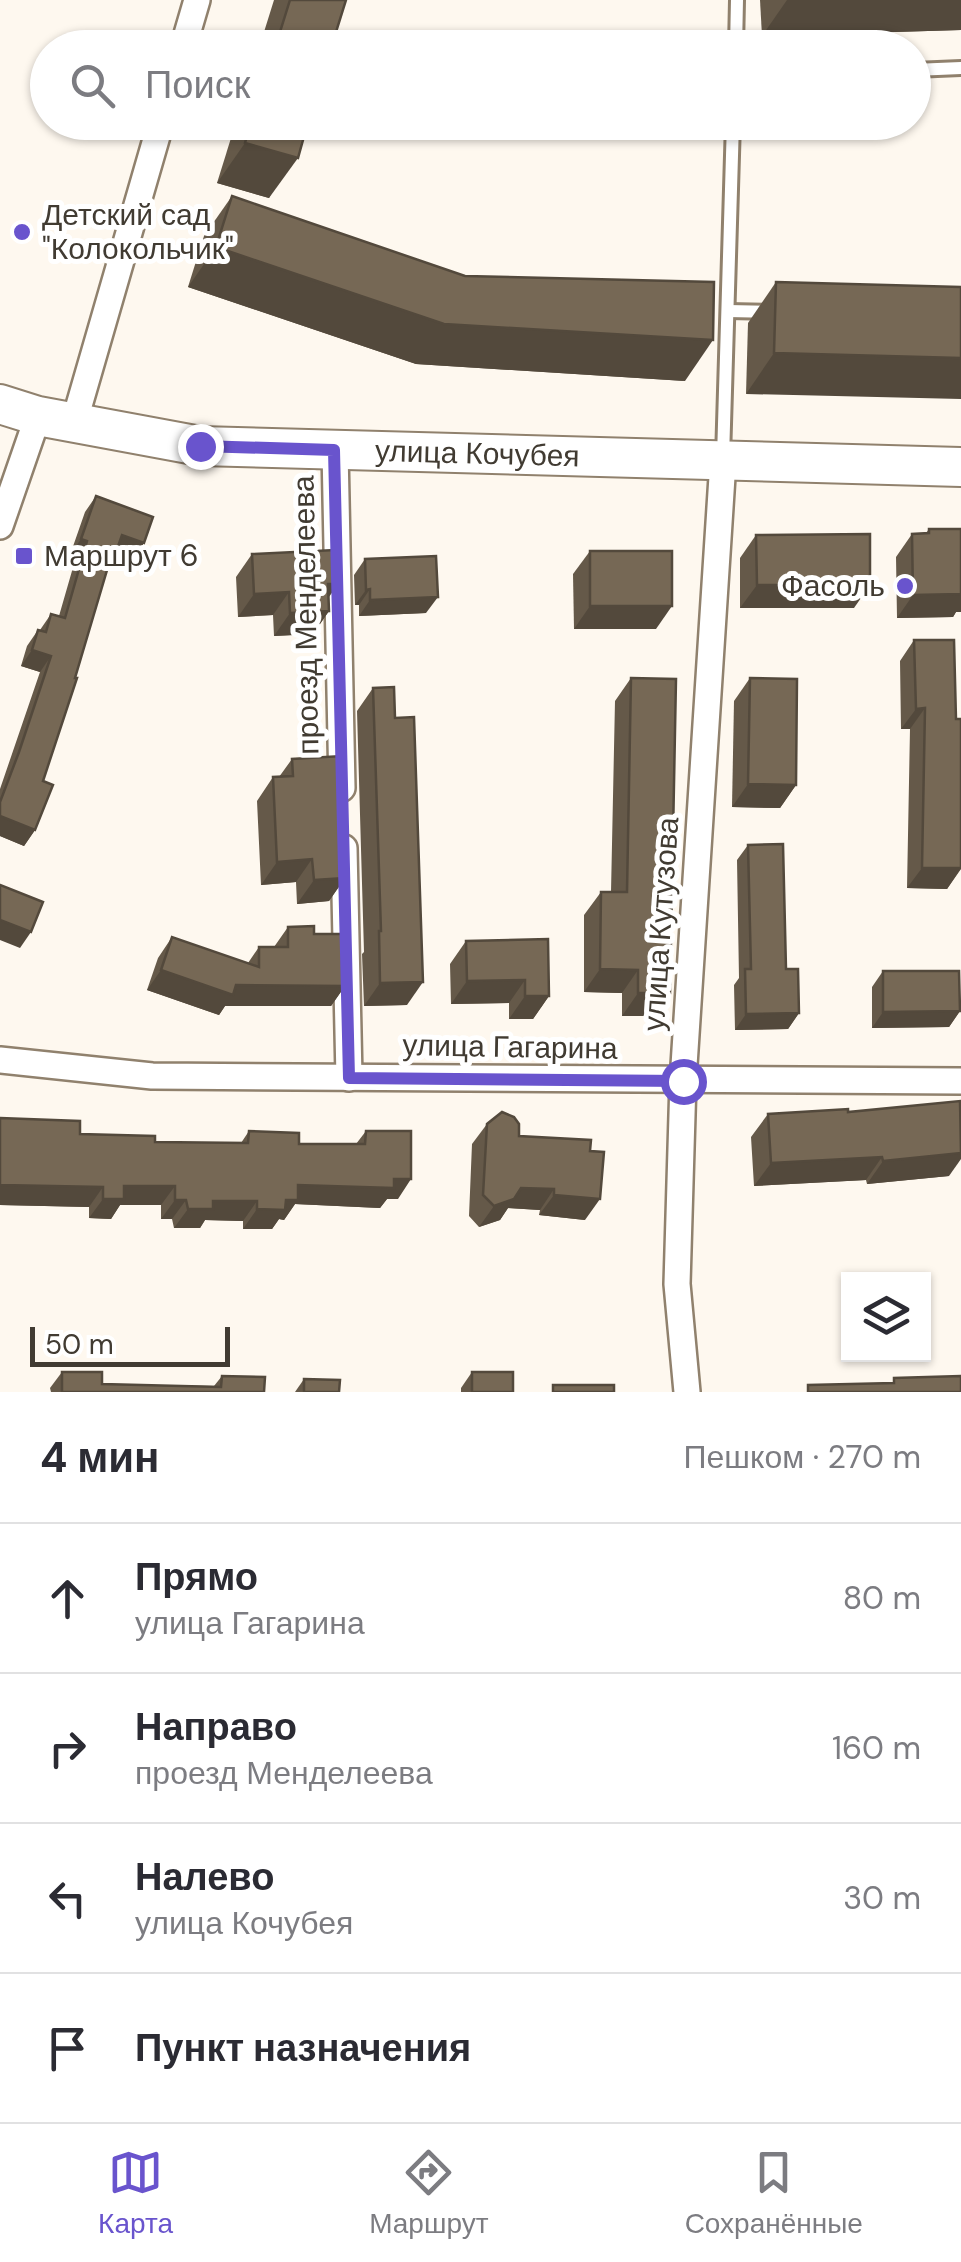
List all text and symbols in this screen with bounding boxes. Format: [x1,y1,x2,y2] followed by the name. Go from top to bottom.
[30,30,931,140] search box
[65,58,120,113] icon: search
[145,60,250,110] text: Поиск
[42,195,234,268] place label: Детский сад "Колокольчик"
[11,221,33,243] marker: Детский сад "Колокольчик"
[178,424,224,470] route end
[374,431,580,475] street label: улица Кочубея
[284,475,327,755] street label: проезд Менделеева
[44,536,199,575] place label: Маршрут 6
[13,545,35,567] marker: Маршрут 6
[781,566,885,605] place label: Фасоль
[894,575,916,597] marker: Фасоль
[634,815,687,1032] street label: улица Кутузова
[402,1025,618,1068] street label: улица Гагарина
[661,1059,707,1105] route start
[841,1272,931,1362] map controls
[841,1272,931,1362] button: layers
[30,1322,230,1366] scale bar
[45,1326,114,1363] text: 50 m
[40,1430,159,1485] text: 4 мин
[684,1436,921,1478] text: Пешком · 270 m
[135,1552,258,1602] text: Прямо
[40,1571,95,1626] icon: ahead
[843,1577,921,1619] text: 80 m
[135,1602,365,1644] text: улица Гагарина
[135,1702,297,1752] text: Направо
[40,1721,95,1776] icon: right
[832,1727,921,1769] text: 160 m
[135,1752,433,1794] text: проезд Менделеева
[135,1852,274,1902] text: Налево
[40,1871,95,1926] icon: left
[843,1877,921,1919] text: 30 m
[135,1902,353,1944] text: улица Кочубея
[40,2021,95,2076] icon: arrive
[135,2023,471,2073] text: Пункт назначения
[98,2145,173,2242] tab: Карта
[369,2145,488,2242] tab: Маршрут
[685,2145,863,2242] tab: Сохранённые

